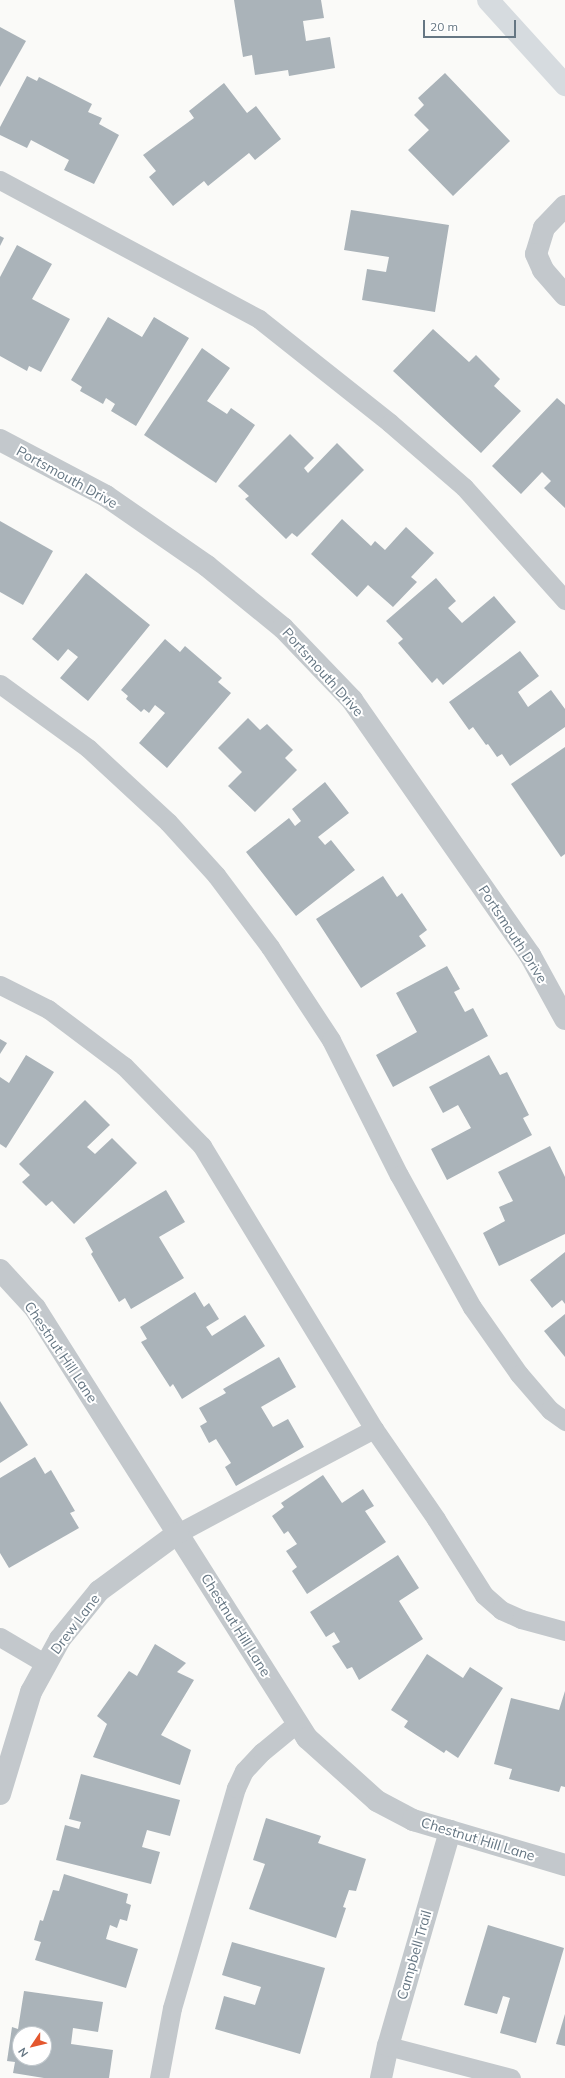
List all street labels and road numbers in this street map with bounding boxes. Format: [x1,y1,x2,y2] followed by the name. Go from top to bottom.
[13,442,121,512] street label: Portsmouth Drive
[279,624,367,720] street label: Portsmouth Drive
[475,882,551,986] street label: Portsmouth Drive
[21,1298,101,1406] street label: Chestnut Hill Lane
[198,1570,274,1680] street label: Chestnut Hill Lane
[47,1591,103,1657] street label: Drew Lane
[419,1814,537,1864] street label: Chestnut Hill Lane
[393,1908,435,2002] street label: Campbell Trail

